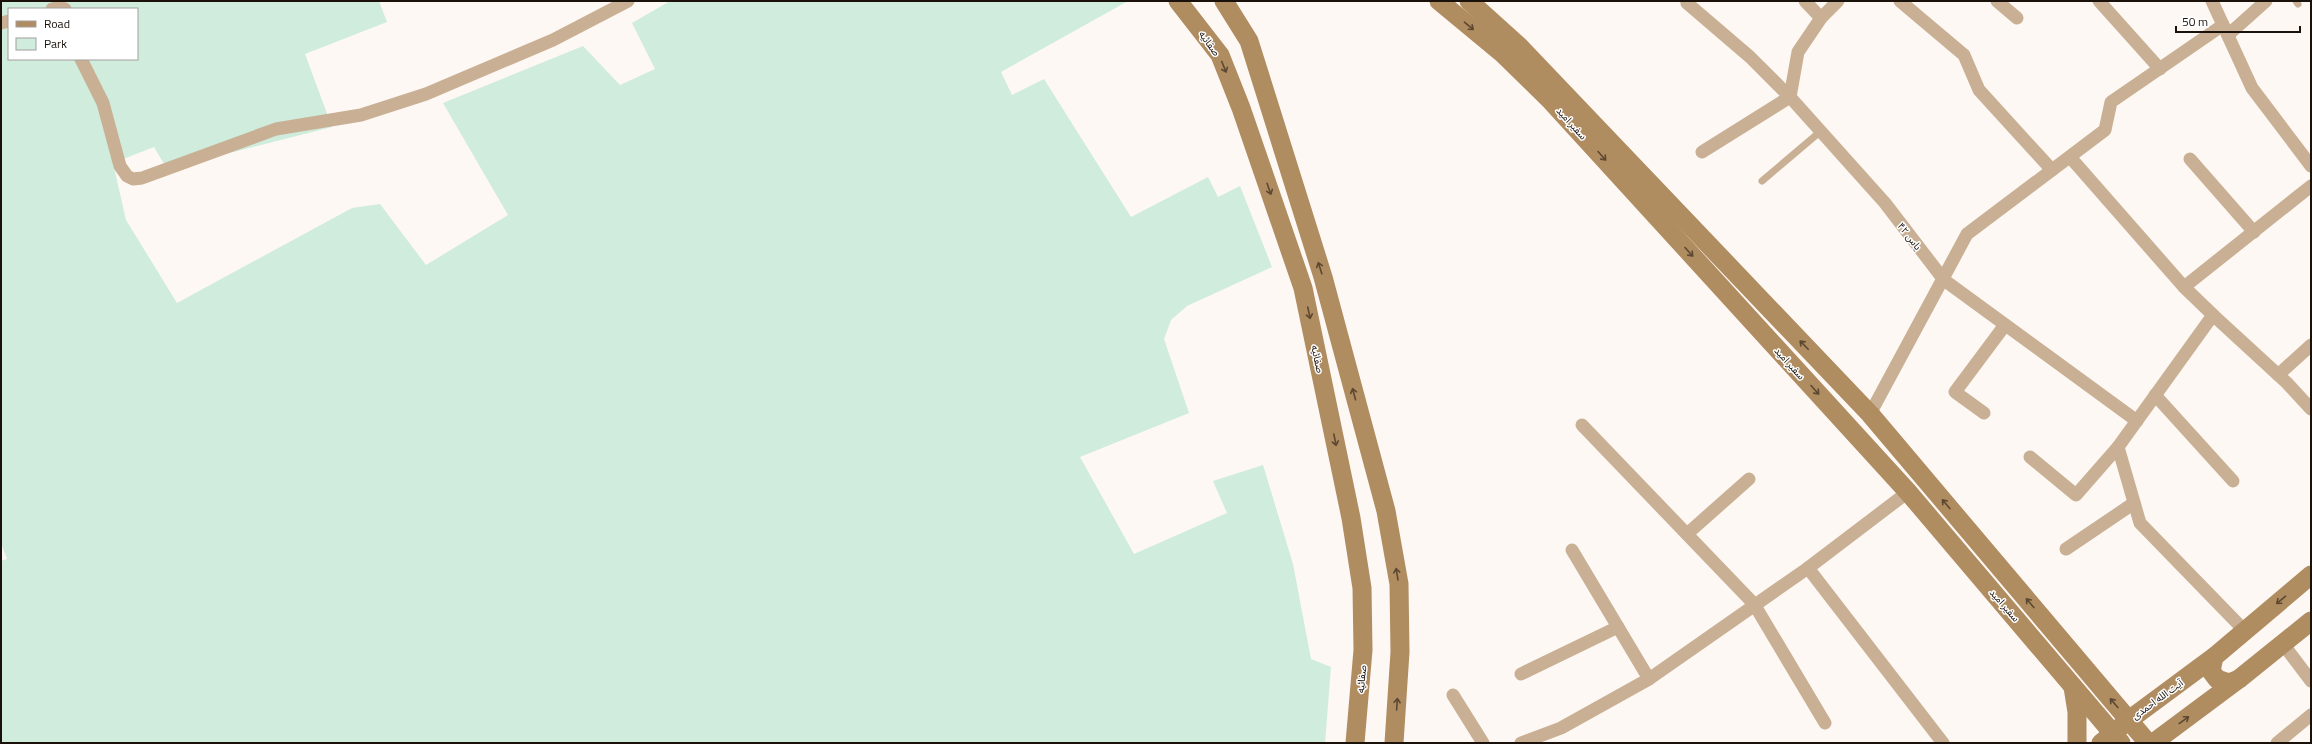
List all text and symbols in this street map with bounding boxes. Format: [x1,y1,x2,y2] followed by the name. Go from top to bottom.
[8,8,138,60] legend
[2176,8,2300,34] scale bar
[2182,12,2208,31] text: 50 m
[44,14,70,33] text: Road
[1464,21,1475,30] one-way arrow
[1195,27,1224,59] street label: صفائیه
[44,34,67,53] text: Park
[1221,60,1229,72] one-way arrow
[1553,104,1590,143] street label: سفیر امید
[1597,151,1607,161] one-way arrow
[1266,182,1273,195] one-way arrow
[1894,219,1925,253] street label: یاس ۴۲
[1685,247,1694,258] one-way arrow
[1316,262,1323,275] one-way arrow
[1305,306,1313,319] one-way arrow
[1799,340,1808,350] one-way arrow
[1307,344,1328,374] street label: صفائیه
[1771,344,1808,383] street label: سفیر امید
[1810,385,1819,395] one-way arrow
[1350,387,1357,400] one-way arrow
[1331,433,1339,446] one-way arrow
[1942,499,1951,510] one-way arrow
[1393,568,1401,581] one-way arrow
[1986,586,2023,625] street label: سفیر امید
[2276,596,2287,605] one-way arrow
[2026,598,2035,609] one-way arrow
[1353,664,1370,694] street label: صفائیه
[2128,675,2187,723] street label: آیت الله احمدی
[2110,697,2119,708] one-way arrow
[1393,698,1400,711] one-way arrow
[2178,716,2189,724] one-way arrow

